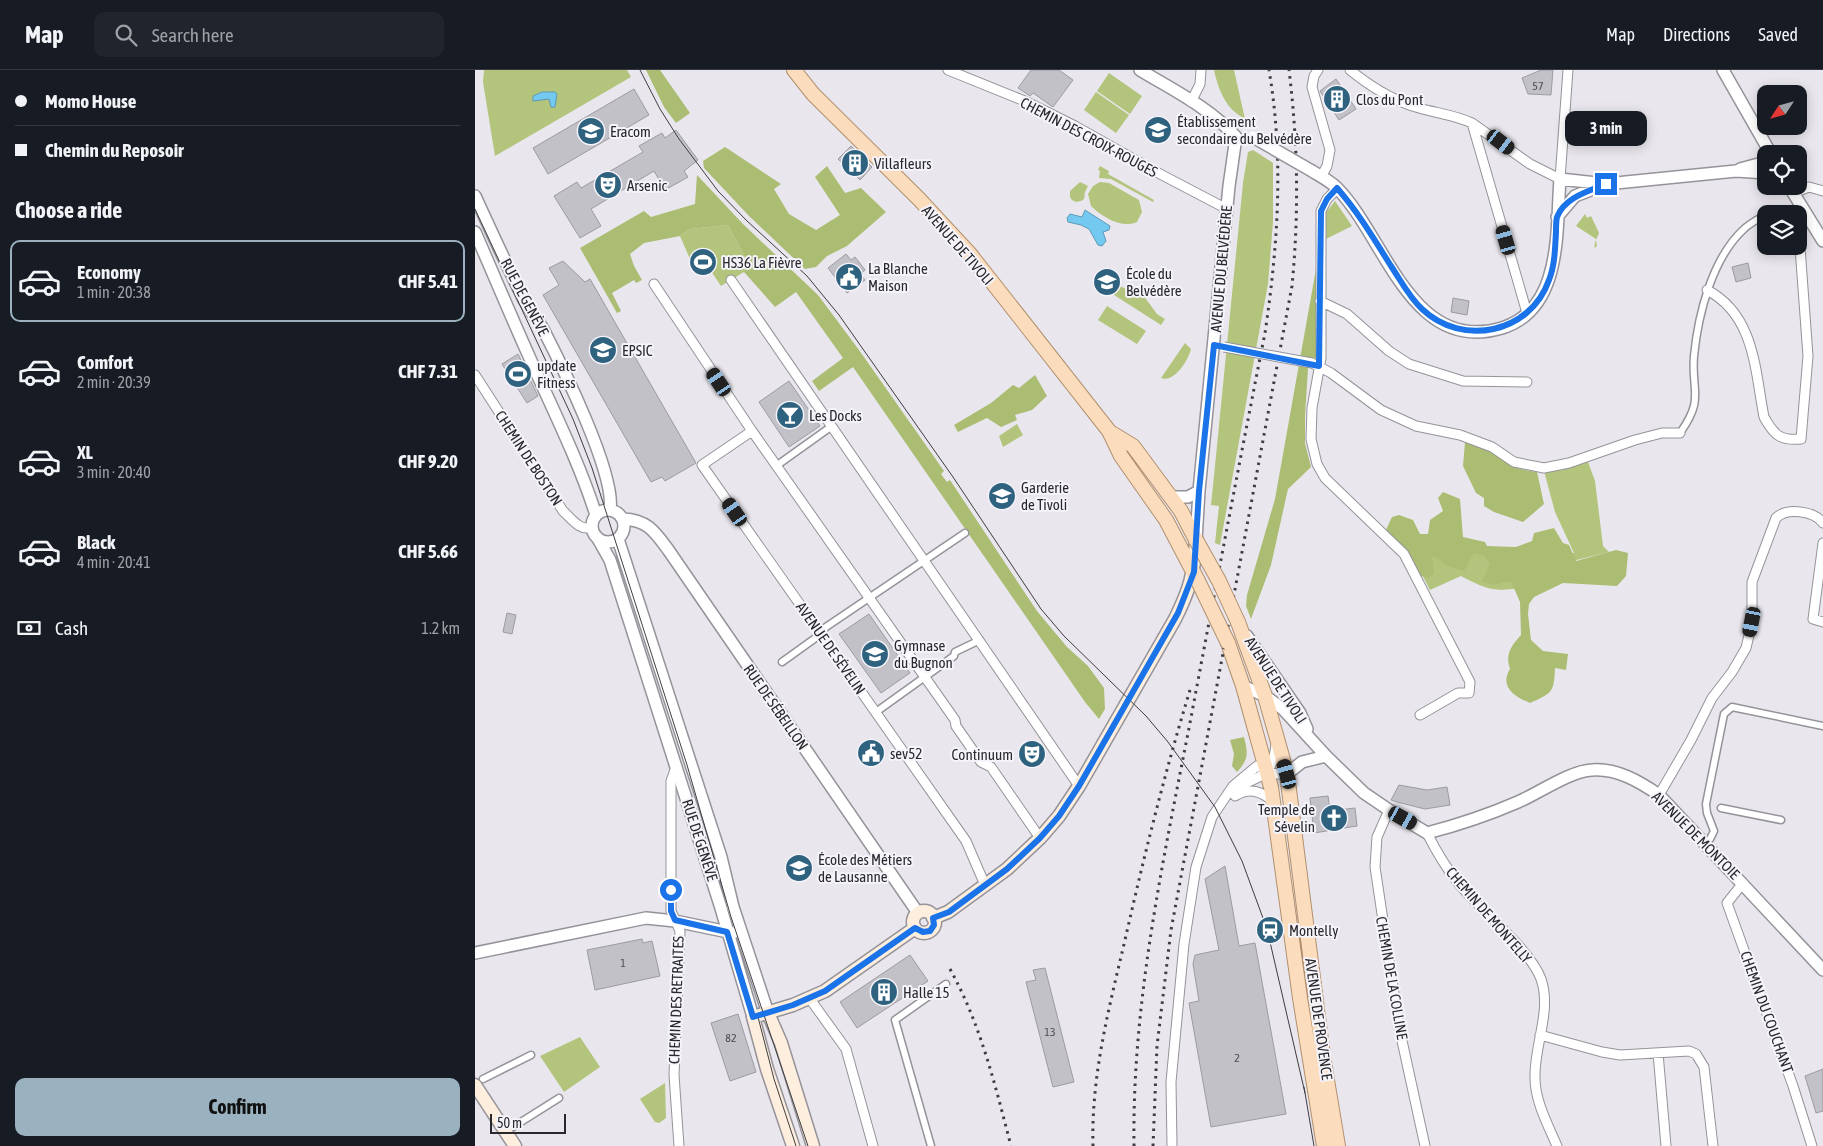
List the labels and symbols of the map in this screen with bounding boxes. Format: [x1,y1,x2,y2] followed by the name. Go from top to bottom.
[1532,79,1544,93] house number: 57
[1322,84,1352,114] building icon: Clos du Pont
[1757,85,1807,135] north arrow
[1356,91,1423,108] place label: Clos du Pont
[1018,94,1160,180] street label: CHEMIN DES CROIX-ROUGES
[1565,112,1647,146] callout: 3 min
[1177,113,1312,147] place label: Établissement secondaire du Belvédère
[1143,115,1173,145] school or university icon: Établissement secondaire du Belvédère
[576,116,606,146] school or university icon: Eracom
[610,123,651,140] place label: Eracom
[1484,127,1517,157] car
[840,148,870,178] building icon: Villafleurs
[874,155,931,172] place label: Villafleurs
[593,170,623,200] theatre icon: Arsenic
[1595,173,1617,195] route end
[627,177,668,194] place label: Arsenic
[919,202,997,288] street label: AVENUE DE TIVOLI
[1207,204,1235,333] street label: AVENUE DU BELVÉDÈRE
[1494,224,1517,256] car
[688,247,718,277] sports icon: HS36 La Fièvre
[722,254,802,271] place label: HS36 La Fièvre
[498,255,553,339] street label: RUE DE GENÈVE
[868,260,928,294] place label: La Blanche Maison
[834,262,864,292] public building icon: La Blanche Maison
[1126,265,1182,299] place label: École du Belvédère
[1092,267,1122,297] school or university icon: École du Belvédère
[588,335,618,365] school or university icon: EPSIC
[622,342,653,359] place label: EPSIC
[537,357,577,391] place label: update Fitness
[503,359,533,389] sports icon: update Fitness
[704,365,733,399] car
[775,400,805,430] bar icon: Les Docks
[492,407,566,509] street label: CHEMIN DE BOSTON
[809,407,862,424] place label: Les Docks
[1021,479,1069,513] place label: Garderie de Tivoli
[987,481,1017,511] school or university icon: Garderie de Tivoli
[720,495,749,529] car
[793,599,869,697] street label: AVENUE DE SÉVELIN
[1741,606,1762,638] car
[1242,634,1310,726] street label: AVENUE DE TIVOLI
[894,637,953,671] place label: Gymnase du Bugnon
[860,639,890,669] school or university icon: Gymnase du Bugnon
[740,661,812,753] street label: RUE DE SÉBEILLON
[856,738,886,768] public building icon: sev52
[1017,739,1047,769] theatre icon: Continuum
[890,745,922,762] place label: sev52
[952,746,1013,763] place label: Continuum
[1275,758,1298,790] car
[1649,788,1744,883] street label: AVENUE DE MONTOIE
[679,797,721,884] street label: RUE DE GENÈVE
[1258,801,1315,835] place label: Temple de Sévelin
[1319,803,1349,833] church icon: Temple de Sévelin
[1386,804,1419,832] car
[818,851,912,885] place label: École des Métiers de Lausanne
[784,853,814,883] school or university icon: École des Métiers de Lausanne
[1443,864,1535,967] street label: CHEMIN DE MONTELLY
[660,879,682,901] route start
[1255,915,1285,945] station icon: Montelly
[1373,915,1411,1041] street label: CHEMIN DE LA COLLINE
[1289,922,1338,939] place label: Montelly
[665,936,687,1064] street label: CHEMIN DES RETRAITES
[1737,949,1797,1076] street label: CHEMIN DU COUCHANT
[620,956,626,970] house number: 1
[1302,957,1336,1082] street label: AVENUE DE PROVENCE
[869,977,899,1007] building icon: Halle 15
[903,984,949,1001] place label: Halle 15
[1044,1025,1056,1039] house number: 13
[725,1031,737,1045] house number: 82
[1234,1051,1240,1065] house number: 2
[490,1111,566,1134] scale bar

